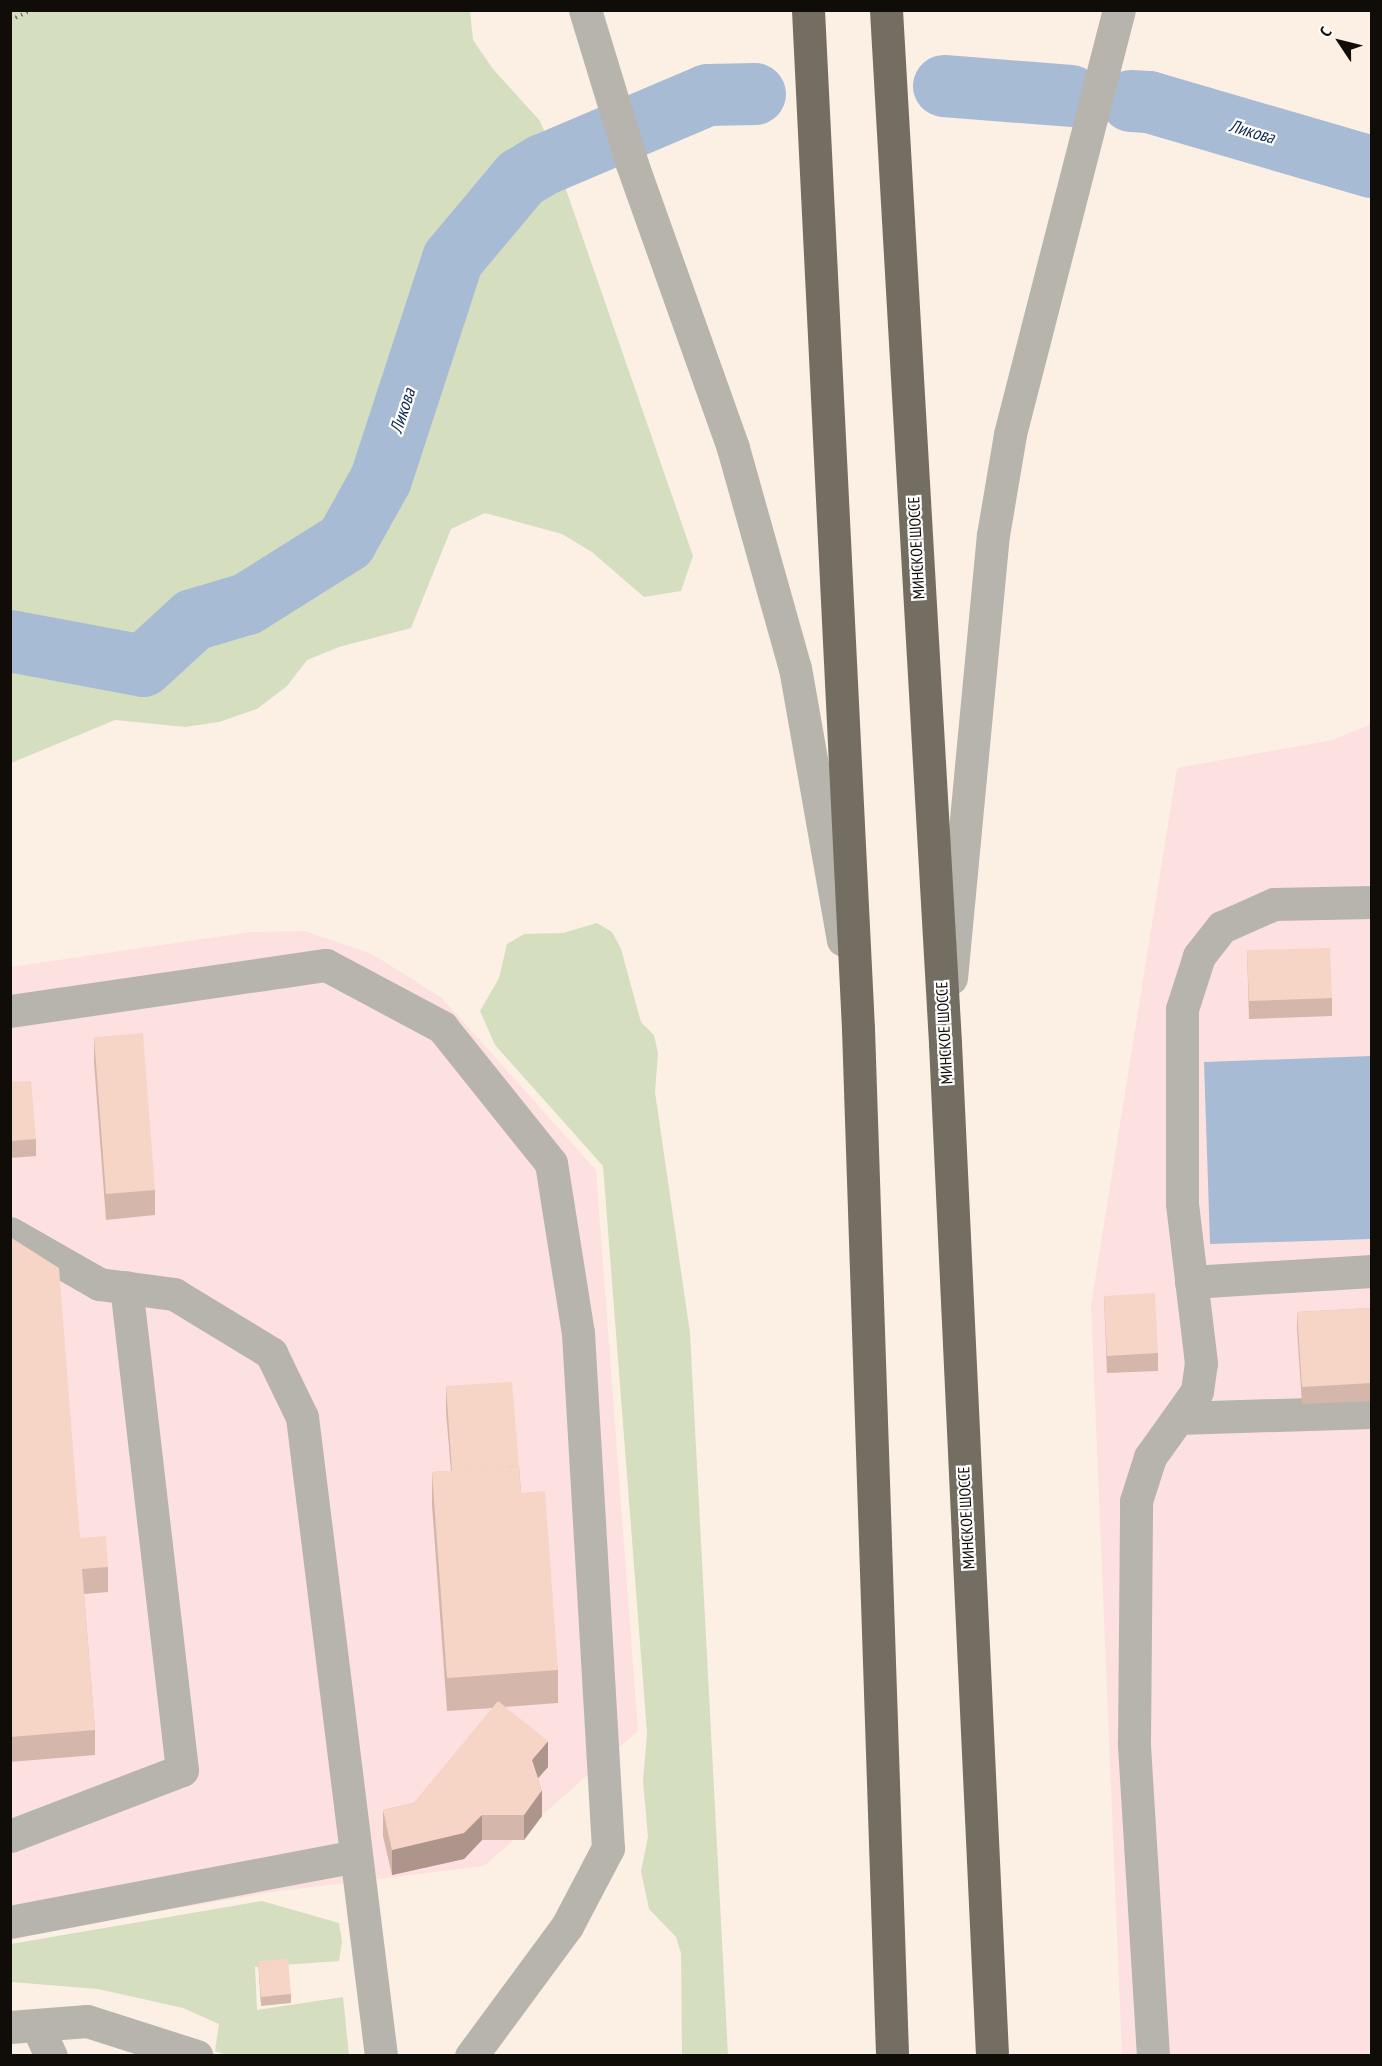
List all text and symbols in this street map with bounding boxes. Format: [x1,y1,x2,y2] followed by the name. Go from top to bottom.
[1310,12,1370,72] north arrow
[1315,23,1336,40] text: С
[1227,115,1277,149] water label: Ликова
[386,386,420,436] water label: Ликова
[904,496,928,600] street label: МИНСКОЕ ШОССЕ
[932,981,956,1085] street label: МИНСКОЕ ШОССЕ
[954,1466,978,1570] street label: МИНСКОЕ ШОССЕ

